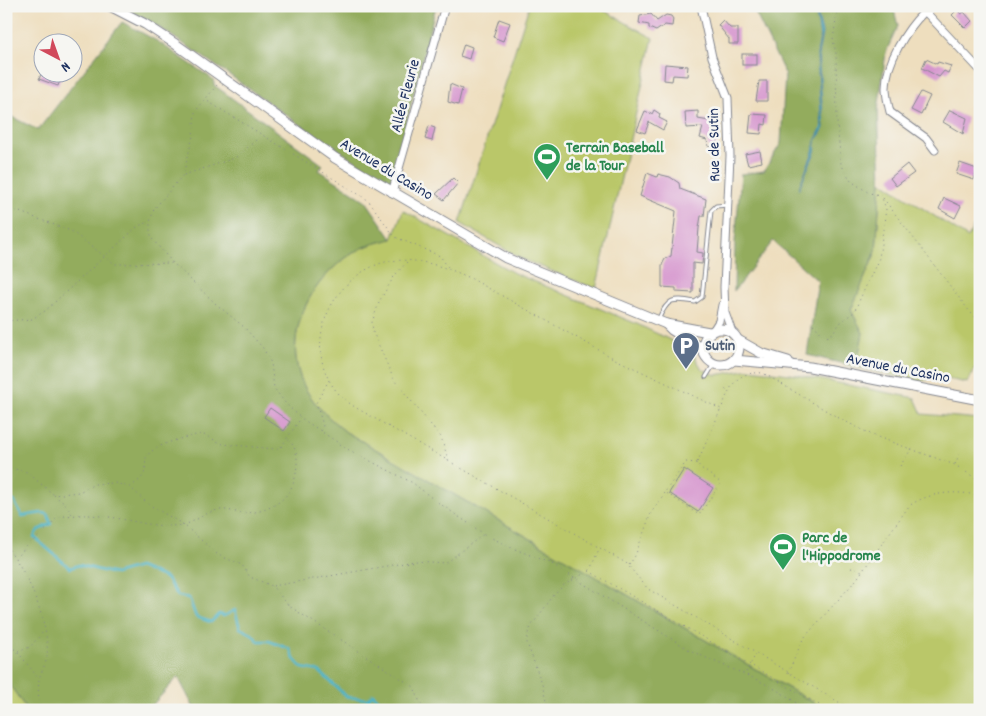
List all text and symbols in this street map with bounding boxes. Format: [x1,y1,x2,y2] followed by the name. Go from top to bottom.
[32,32,82,82] north arrow
[56,56,74,76] text: N
[385,57,427,135] street label: Allée Fleurie
[703,108,727,182] street label: Rue de Sutin
[335,133,437,207] street label: Avenue du Casino
[566,137,664,178] place label: Terrain Baseball de la Tour
[532,142,562,181] sports icon: Terrain Baseball de la Tour
[671,331,701,370] parking icon: Sutin
[705,335,735,358] place label: Sutin
[844,348,952,390] street label: Avenue du Casino
[802,527,881,568] place label: Parc de l'Hippodrome
[768,532,798,571] sports icon: Parc de l'Hippodrome

